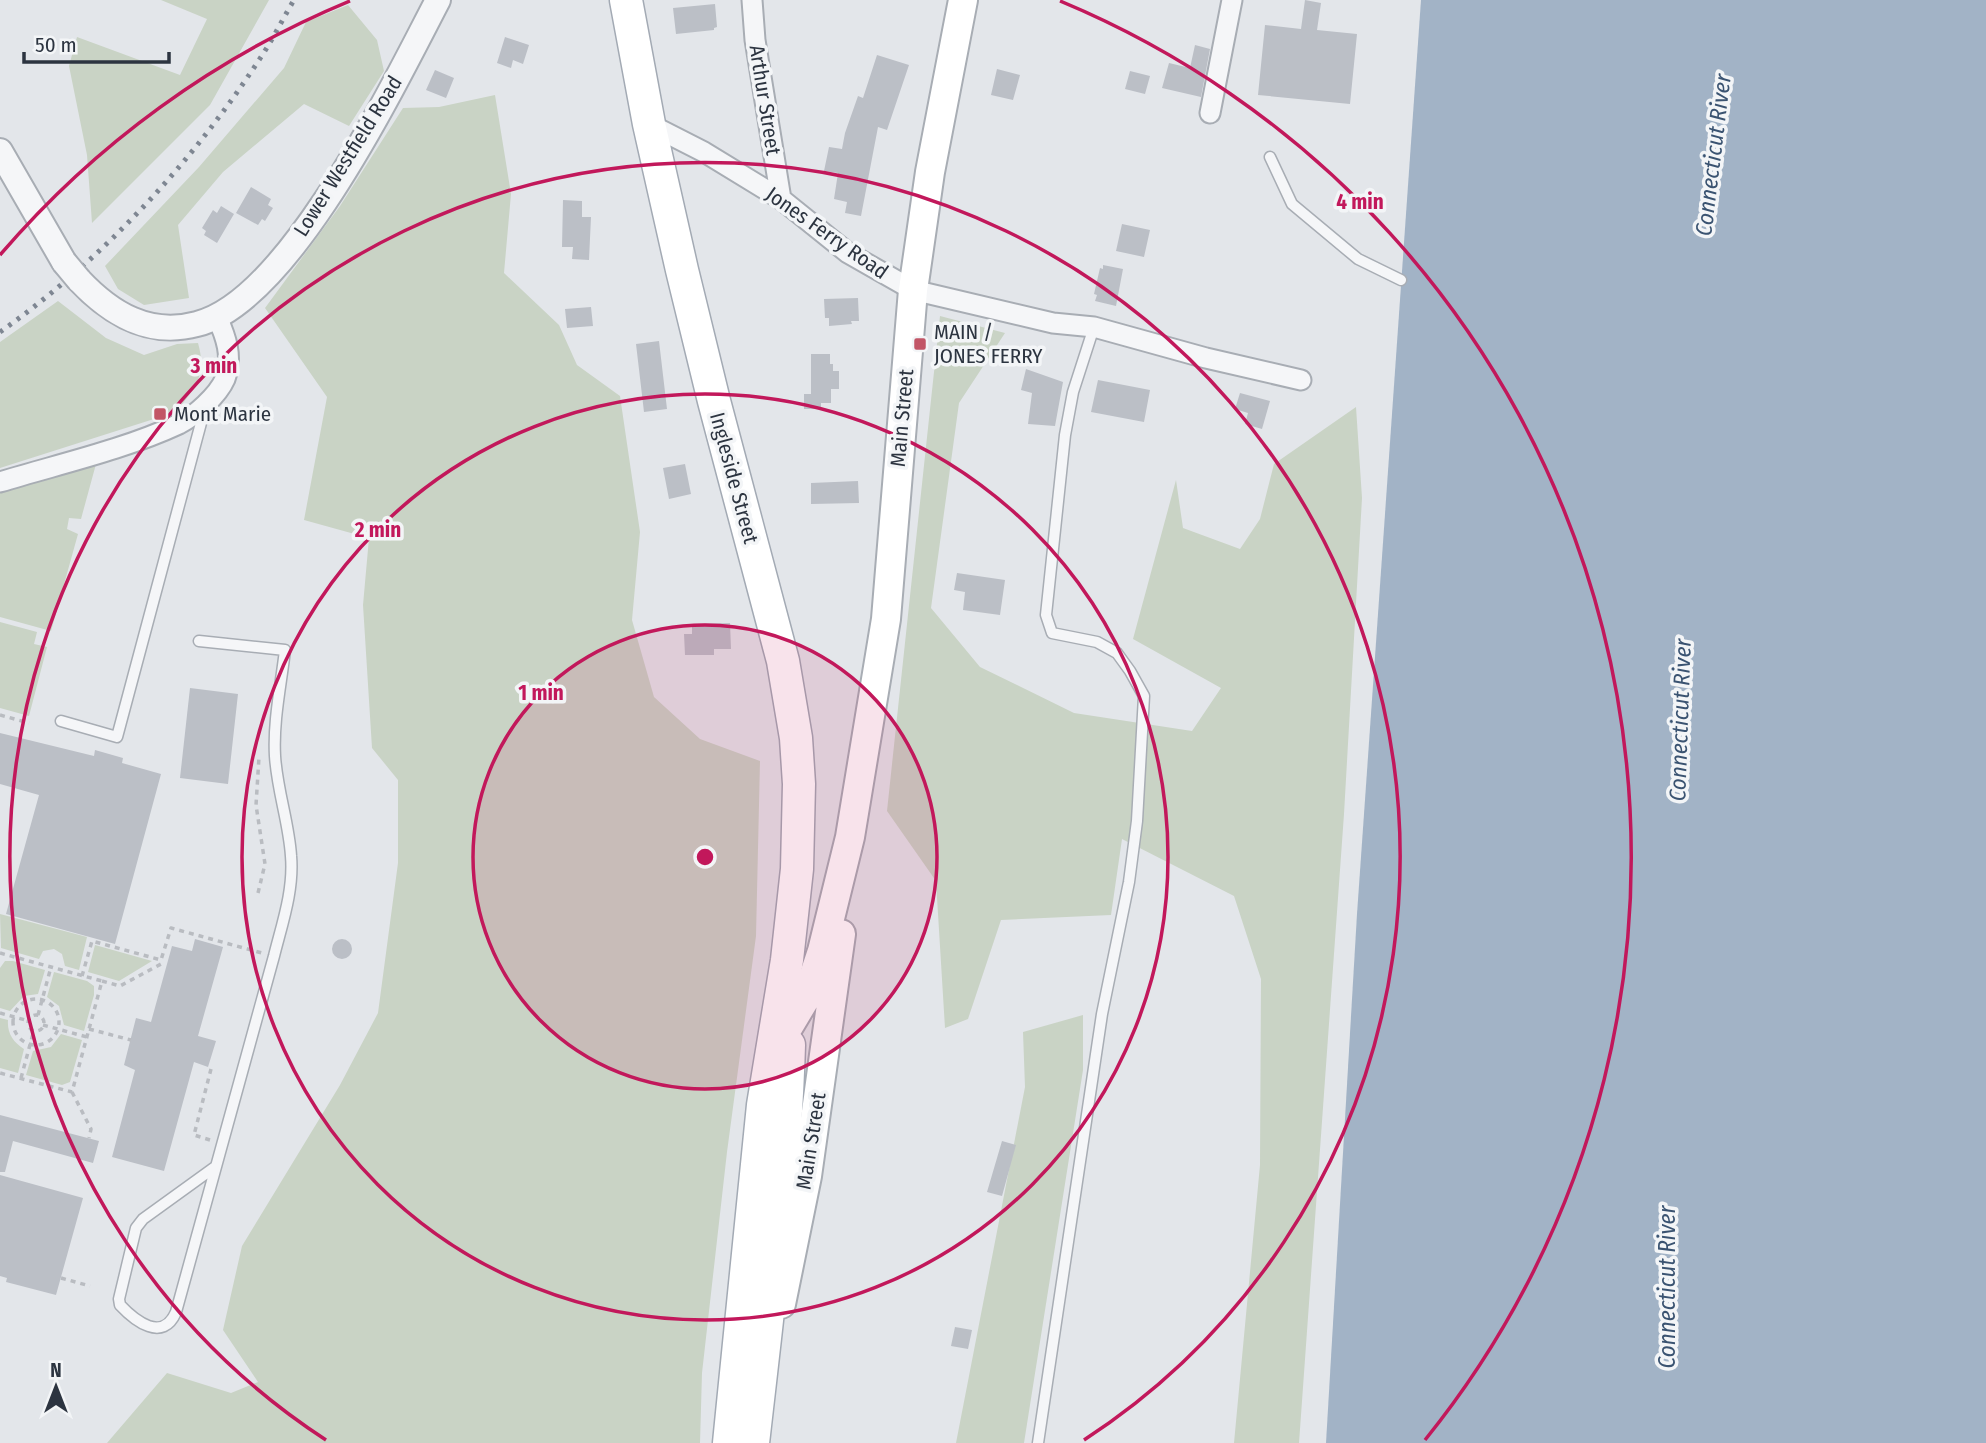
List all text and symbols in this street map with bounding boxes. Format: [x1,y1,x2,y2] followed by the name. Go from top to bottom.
[24,21,170,65] scale bar
[35,32,77,58] text: 50 m
[743,43,787,157] street label: Arthur Street
[288,71,408,241] street label: Lower Westfield Road
[1689,71,1737,237] water label: Connecticut River
[761,181,893,285] street label: Jones Ferry Road
[1336,189,1384,215] text: 4 min
[934,319,1043,369] place label: MAIN / JONES FERRY
[912,336,928,352] marker: MAIN / JONES FERRY
[190,353,237,379] text: 3 min
[885,368,919,468] street label: Main Street
[174,401,271,427] place label: Mont Marie
[152,406,168,422] marker: Mont Marie
[704,410,764,547] street label: Ingleside Street
[354,517,401,543] text: 2 min
[1663,637,1697,802] water label: Connecticut River
[518,680,564,706] text: 1 min
[693,845,717,869] centre of rings
[790,1090,832,1192] street label: Main Street
[1653,1205,1681,1368] water label: Connecticut River
[21,1352,91,1422] north arrow
[50,1359,62,1382] text: N

